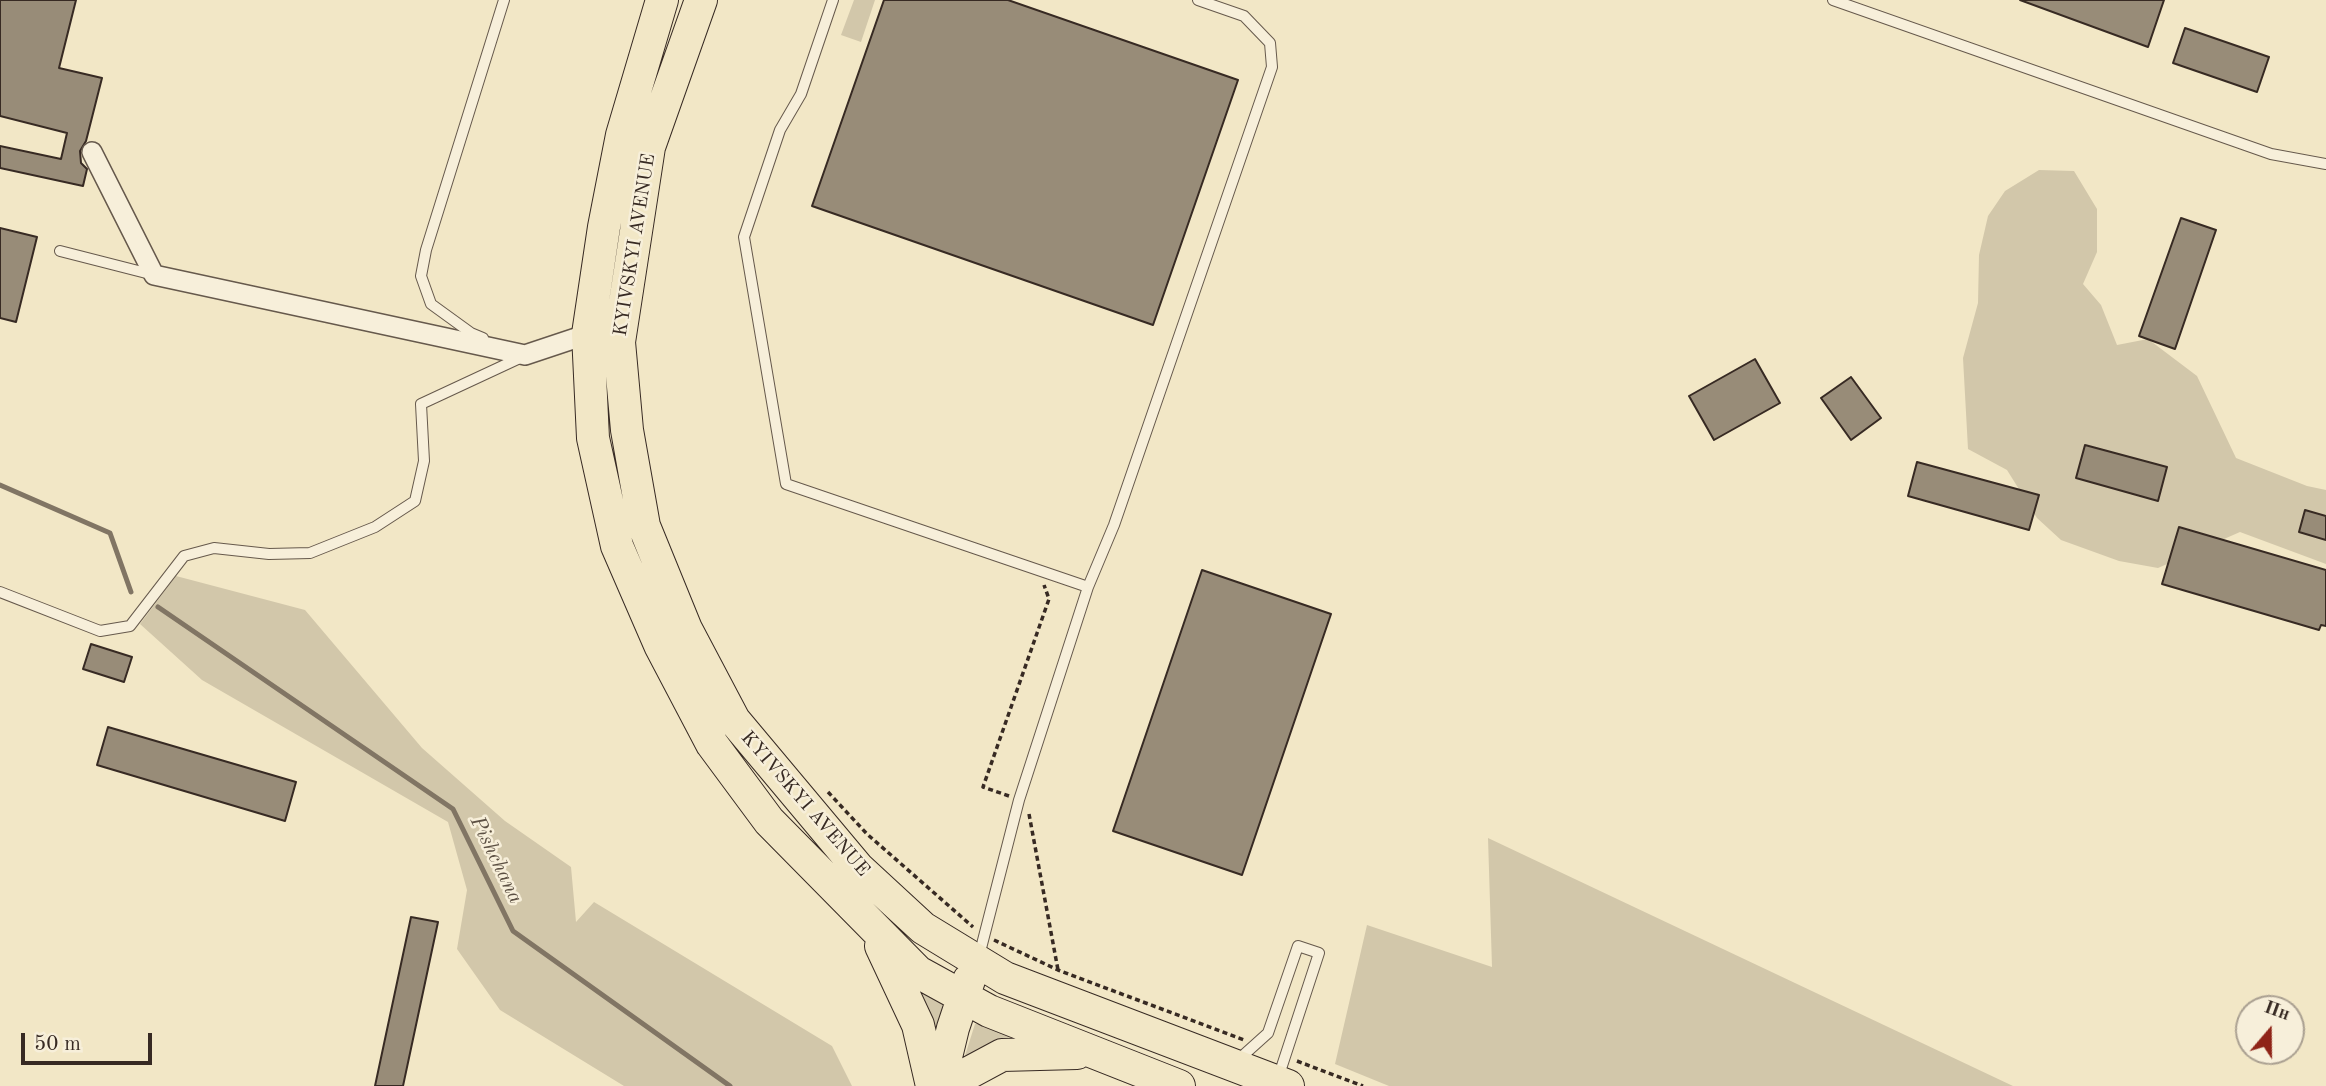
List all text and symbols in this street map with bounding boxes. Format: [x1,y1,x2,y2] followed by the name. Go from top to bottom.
[609,152,661,338] street label: KYIVSKYI AVENUE
[736,727,874,881] street label: KYIVSKYI AVENUE
[464,812,528,908] water label: Pishchana
[2235,995,2305,1065] north arrow
[2261,998,2292,1025] text: Пн
[24,1020,156,1064] scale bar
[34,1034,81,1055] text: 50 m

